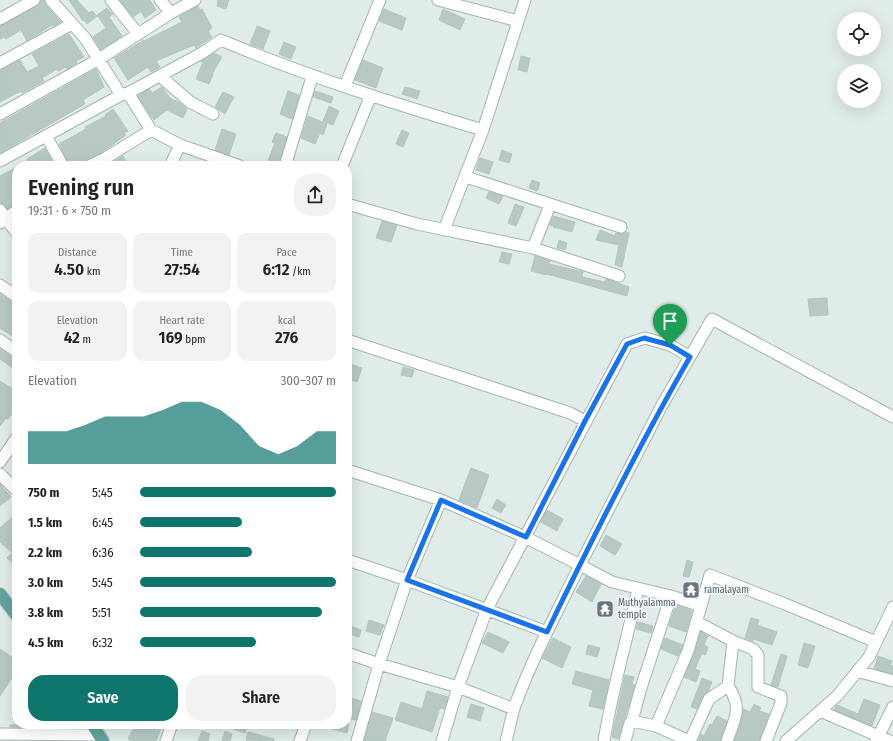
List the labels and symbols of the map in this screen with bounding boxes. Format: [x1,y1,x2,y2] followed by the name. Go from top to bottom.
[653,304,687,345] pin
[681,580,701,600] temple icon: ramalayam
[704,584,749,596] place label: ramalayam
[618,597,676,621] place label: Muthyalamma temple
[595,599,615,619] temple icon: Muthyalamma temple

